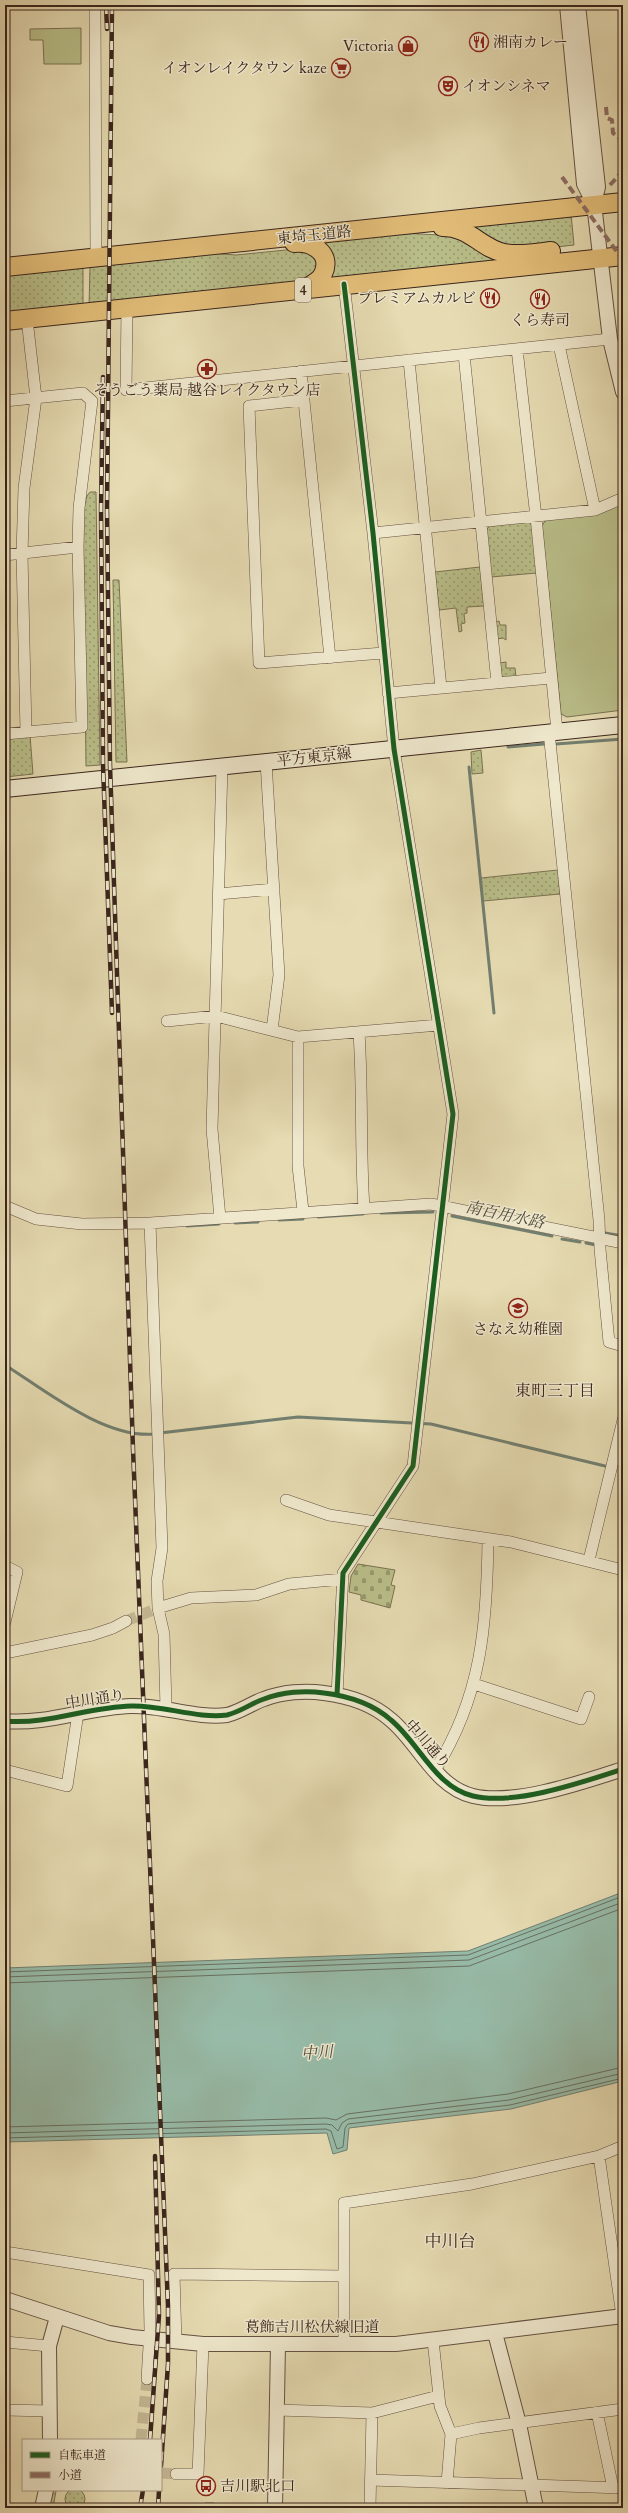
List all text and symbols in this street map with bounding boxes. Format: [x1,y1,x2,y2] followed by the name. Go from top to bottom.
[468,31,490,53] restaurant icon: 湘南カレー
[493,32,568,52] place label: 湘南カレー
[397,35,419,57] shop icon: Victoria
[343,36,395,56] place label: Victoria
[330,57,352,79] supermarket icon: イオンレイクタウン kaze
[162,58,327,78] place label: イオンレイクタウン kaze
[437,75,459,97] theatre icon: イオンシネマ
[462,76,551,96] place label: イオンシネマ
[276,221,352,249] street label: 東埼玉道路
[295,278,311,302] road number: 4
[479,287,501,309] restaurant icon: プレミアムカルビ
[358,288,476,308] place label: プレミアムカルビ
[529,288,551,310] restaurant icon: くら寿司
[510,310,570,330] place label: くら寿司
[196,358,218,380] pharmacy icon: そうごう薬局 越谷レイクタウン店
[93,380,321,400] place label: そうごう薬局 越谷レイクタウン店
[276,743,352,771] street label: 平方東京線
[463,1196,547,1234] water label: 南百用水路
[507,1297,529,1319] school or university icon: さなえ幼稚園
[473,1319,563,1339] place label: さなえ幼稚園
[515,1380,595,1402] district label: 東町三丁目
[64,1685,126,1713] street label: 中川通り
[401,1715,455,1773] street label: 中川通り
[300,2040,336,2065] water label: 中川
[425,2230,476,2253] district label: 中川台
[244,2317,380,2337] street label: 葛飾吉川松伏線旧道
[22,2439,162,2491] legend
[58,2447,106,2463] text: 自転車道
[58,2467,82,2483] text: 小道
[195,2475,217,2497] bus stop icon: 吉川駅北口
[220,2476,295,2496] place label: 吉川駅北口

